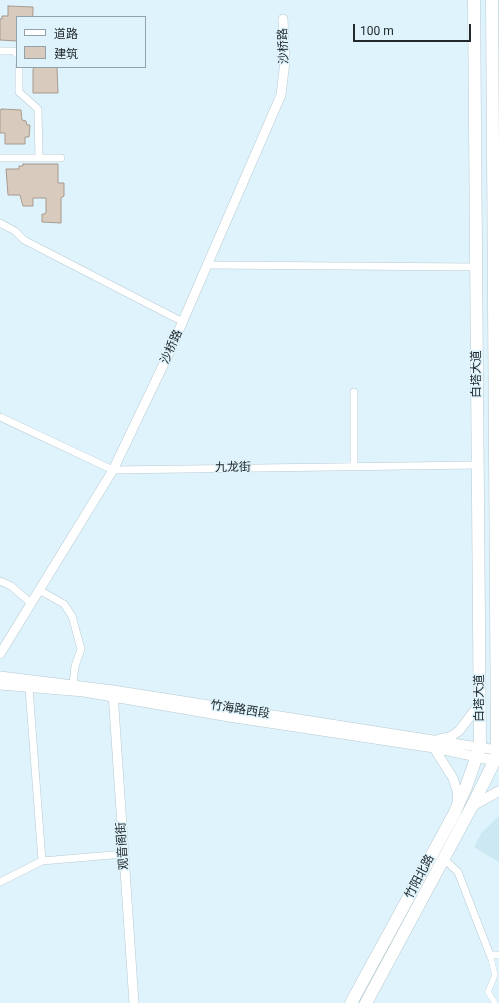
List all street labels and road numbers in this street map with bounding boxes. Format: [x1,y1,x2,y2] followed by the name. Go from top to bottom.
[276,28,292,64] street label: 沙桥路
[158,328,186,366] street label: 沙桥路
[470,350,484,398] street label: 白塔大道
[215,460,251,476] street label: 九龙街
[473,674,487,722] street label: 白塔大道
[209,698,271,722] street label: 竹海路西段
[114,822,132,870] street label: 观音阁街
[402,852,438,902] street label: 竹阳北路

